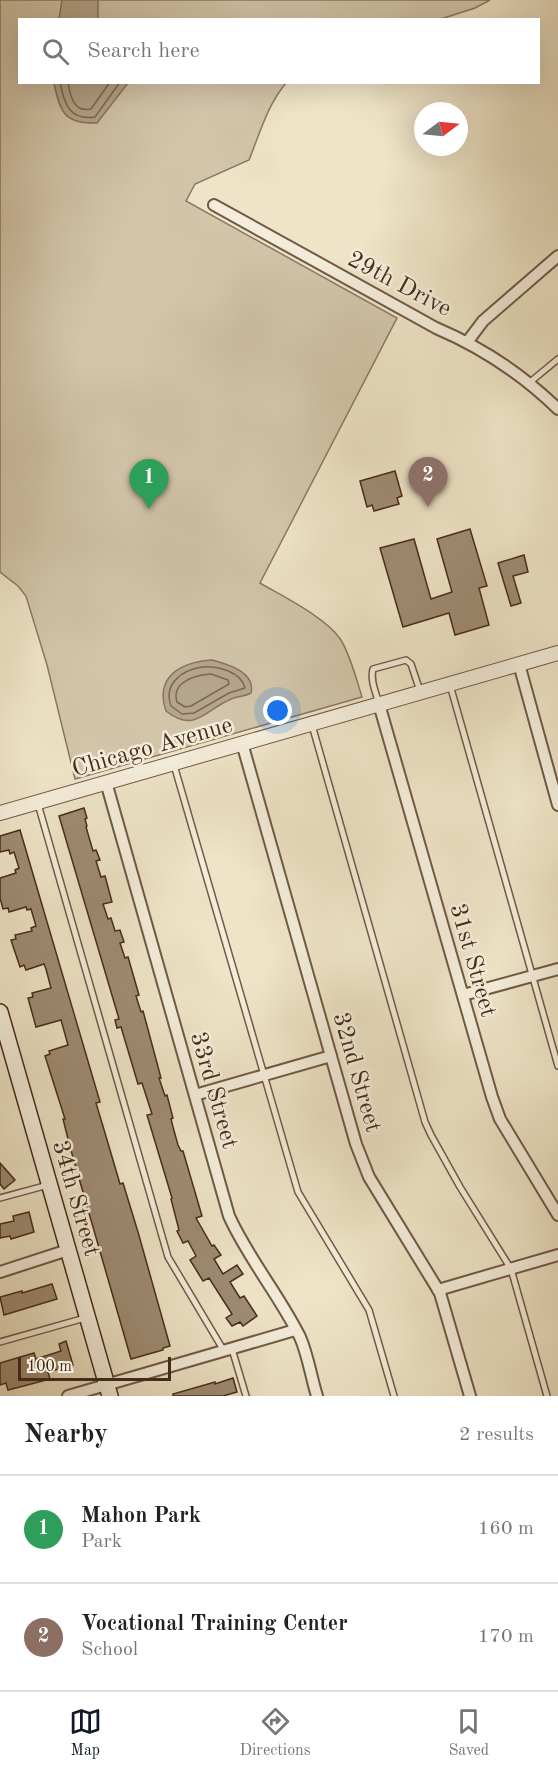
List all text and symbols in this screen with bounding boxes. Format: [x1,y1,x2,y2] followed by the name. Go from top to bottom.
[18,18,540,84] search box
[39,35,72,68] icon: search
[87,40,200,62] text: Search here
[414,102,468,156] north arrow
[343,247,455,322] street label: 29th Drive
[408,458,448,507] pin: 2
[130,460,168,509] pin: 1
[263,696,292,725] your location
[70,714,236,782] street label: Chicago Avenue
[444,901,500,1020] street label: 31st Street
[328,1010,385,1135] street label: 32nd Street
[185,1029,241,1152] street label: 33rd Street
[47,1138,103,1259] street label: 34th Street
[18,1354,171,1382] scale bar
[27,1359,72,1375] text: 100 m
[24,1422,108,1448] text: Nearby
[459,1425,534,1445] text: 2 results
[81,1505,201,1527] text: Mahon Park
[38,1519,49,1539] text: 1
[478,1519,534,1539] text: 160 m
[81,1532,122,1552] text: Park
[81,1613,348,1635] text: Vocational Training Center
[38,1627,49,1647] text: 2
[478,1627,534,1647] text: 170 m
[81,1640,138,1660] text: School
[69,1705,102,1761] tab: Map
[240,1705,311,1761] tab: Directions
[448,1705,489,1761] tab: Saved

